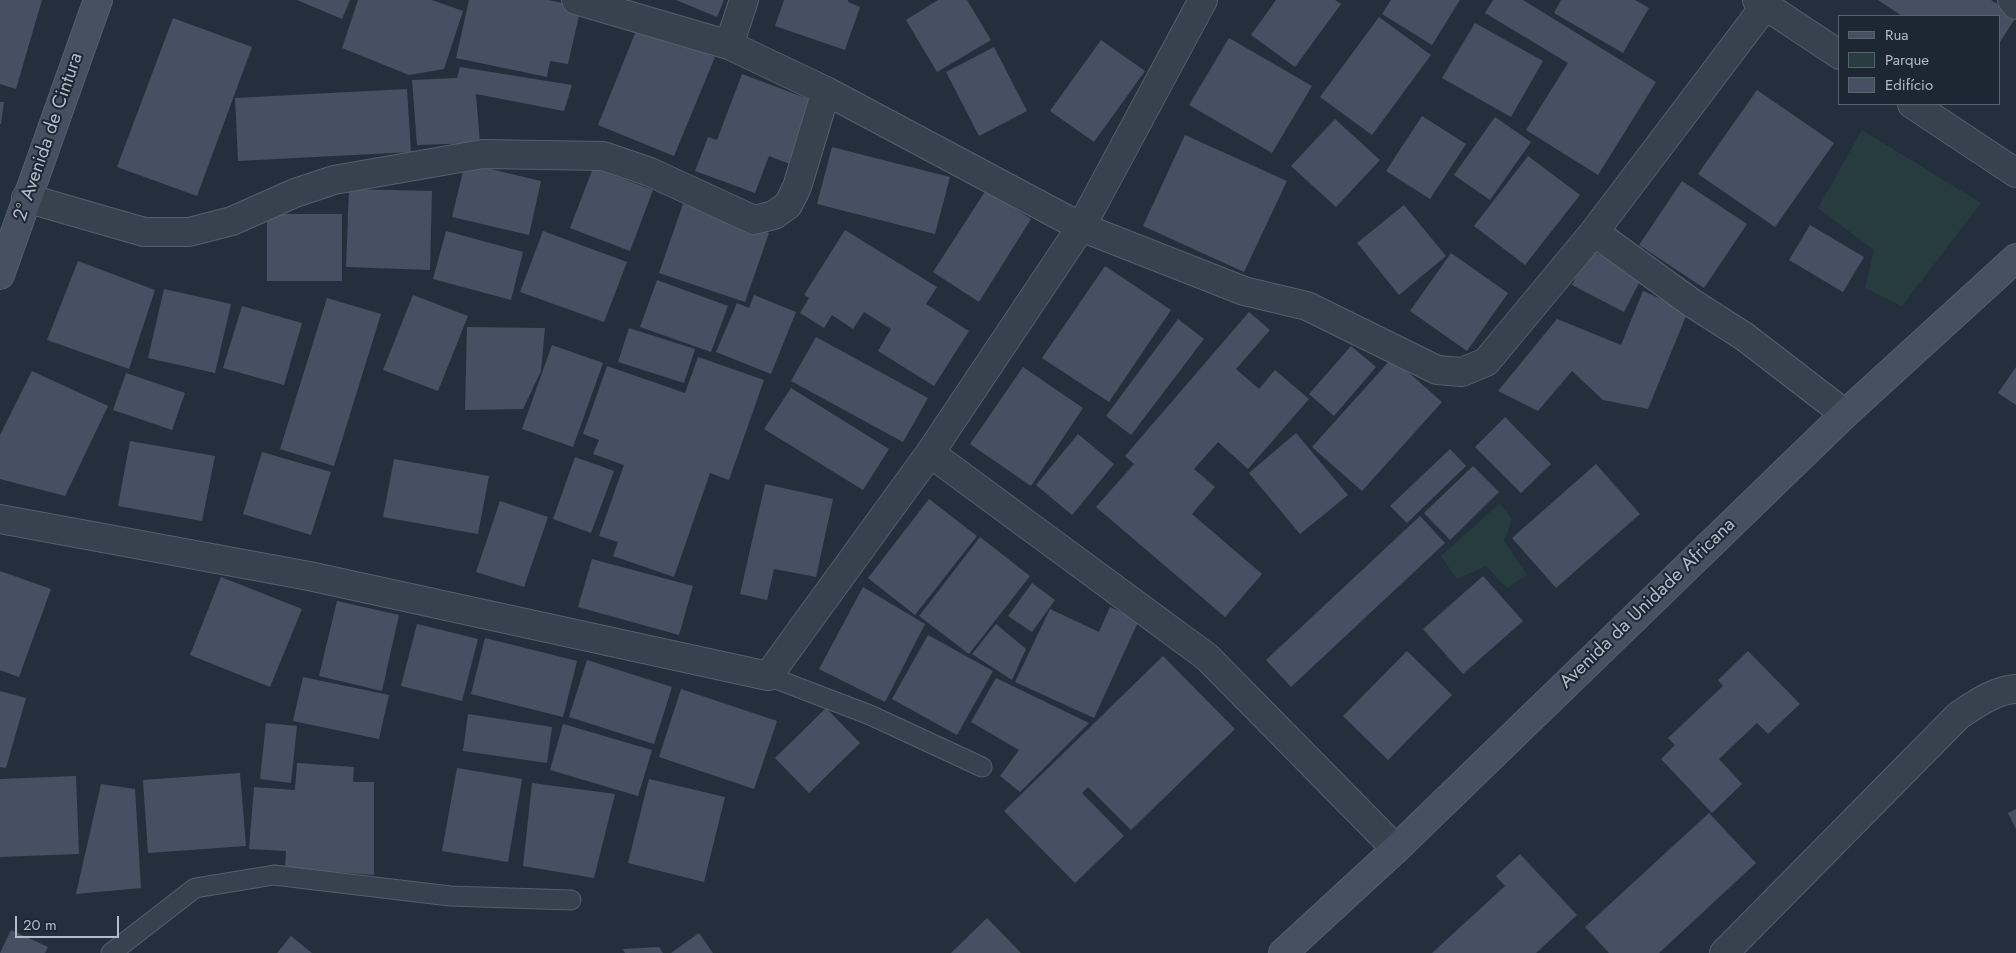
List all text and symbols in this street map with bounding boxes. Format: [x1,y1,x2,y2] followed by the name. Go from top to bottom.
[1838,15,2001,105] legend
[1885,24,1909,46] text: Rua
[1885,49,1929,71] text: Parque
[10,50,88,224] street label: 2° Avenida de Cintura
[1885,74,1933,96] text: Edifício
[1555,514,1741,694] street label: Avenida da Unidade Africana
[18,906,121,938] scale bar
[23,914,57,936] text: 20 m

